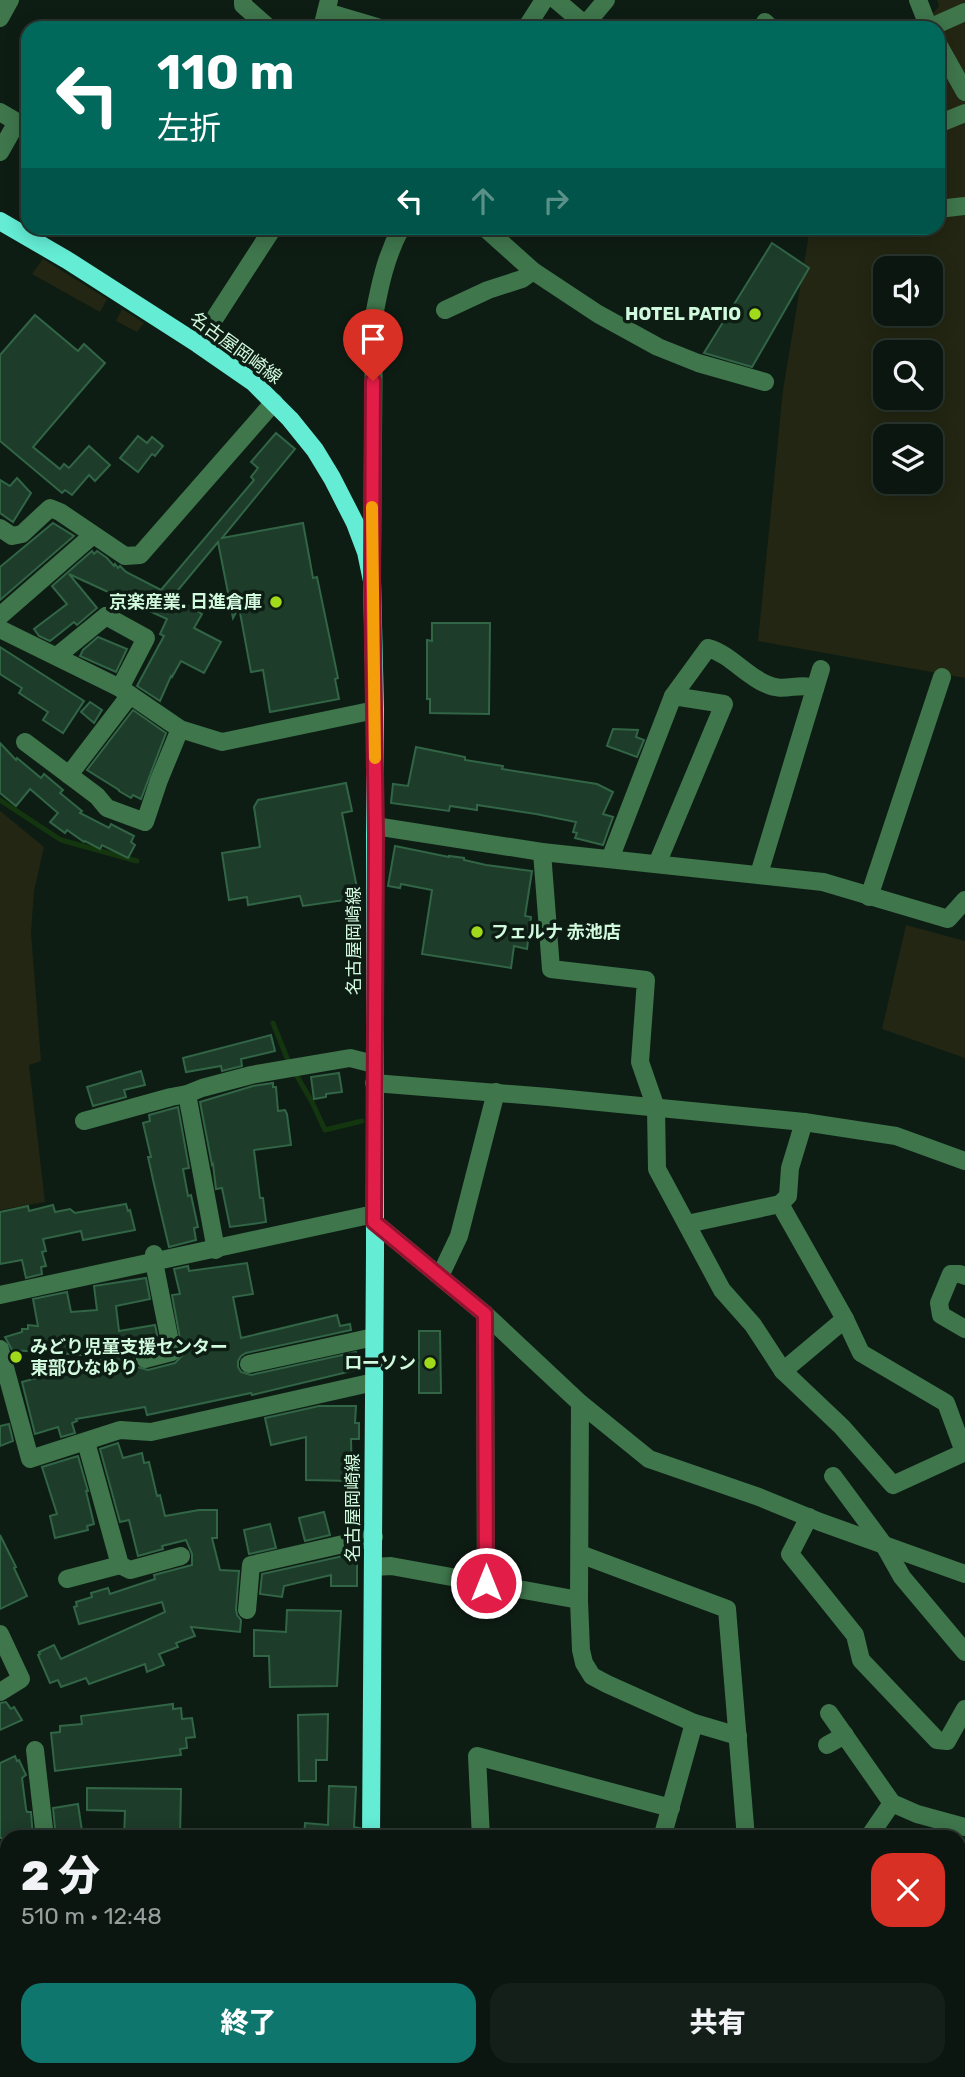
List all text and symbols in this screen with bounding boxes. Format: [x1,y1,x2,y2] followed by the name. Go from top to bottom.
[157,43,294,101] text: 110 m
[42,49,133,140] icon: left
[157,109,221,147] text: 左折
[391,182,429,220] icon: left
[464,182,502,220] icon: ahead
[537,182,575,220] icon: right
[873,256,943,494] map controls
[873,256,943,326] button: sound
[625,303,741,325] place label: HOTEL PATIO
[747,306,763,322] marker: HOTEL PATIO
[186,307,286,389] street label: 名古屋岡崎線
[343,309,403,381] pin
[354,320,392,358] icon: arrive
[873,340,943,410] button: search
[873,424,943,494] button: layers
[109,591,262,613] place label: 京楽産業. 日進倉庫
[268,594,284,610] marker: 京楽産業. 日進倉庫
[343,887,365,995] street label: 名古屋岡崎線
[491,921,621,943] place label: フェルナ 赤池店
[469,924,485,940] marker: フェルナ 赤池店
[30,1336,228,1379] place label: みどり児童支援センター 東部ひなゆり
[8,1349,24,1365] marker: みどり児童支援センター 東部ひなゆり
[344,1352,416,1374] place label: ローソン
[422,1355,438,1371] marker: ローソン
[342,1454,364,1562] street label: 名古屋岡崎線
[449,1546,523,1620] position arrow
[21,1851,100,1901] text: 2 分
[871,1853,945,1927] button: close
[21,1902,162,1930] text: 510 m · 12:48
[21,1983,476,2063] button: 終了
[490,1983,945,2063] button: 共有

